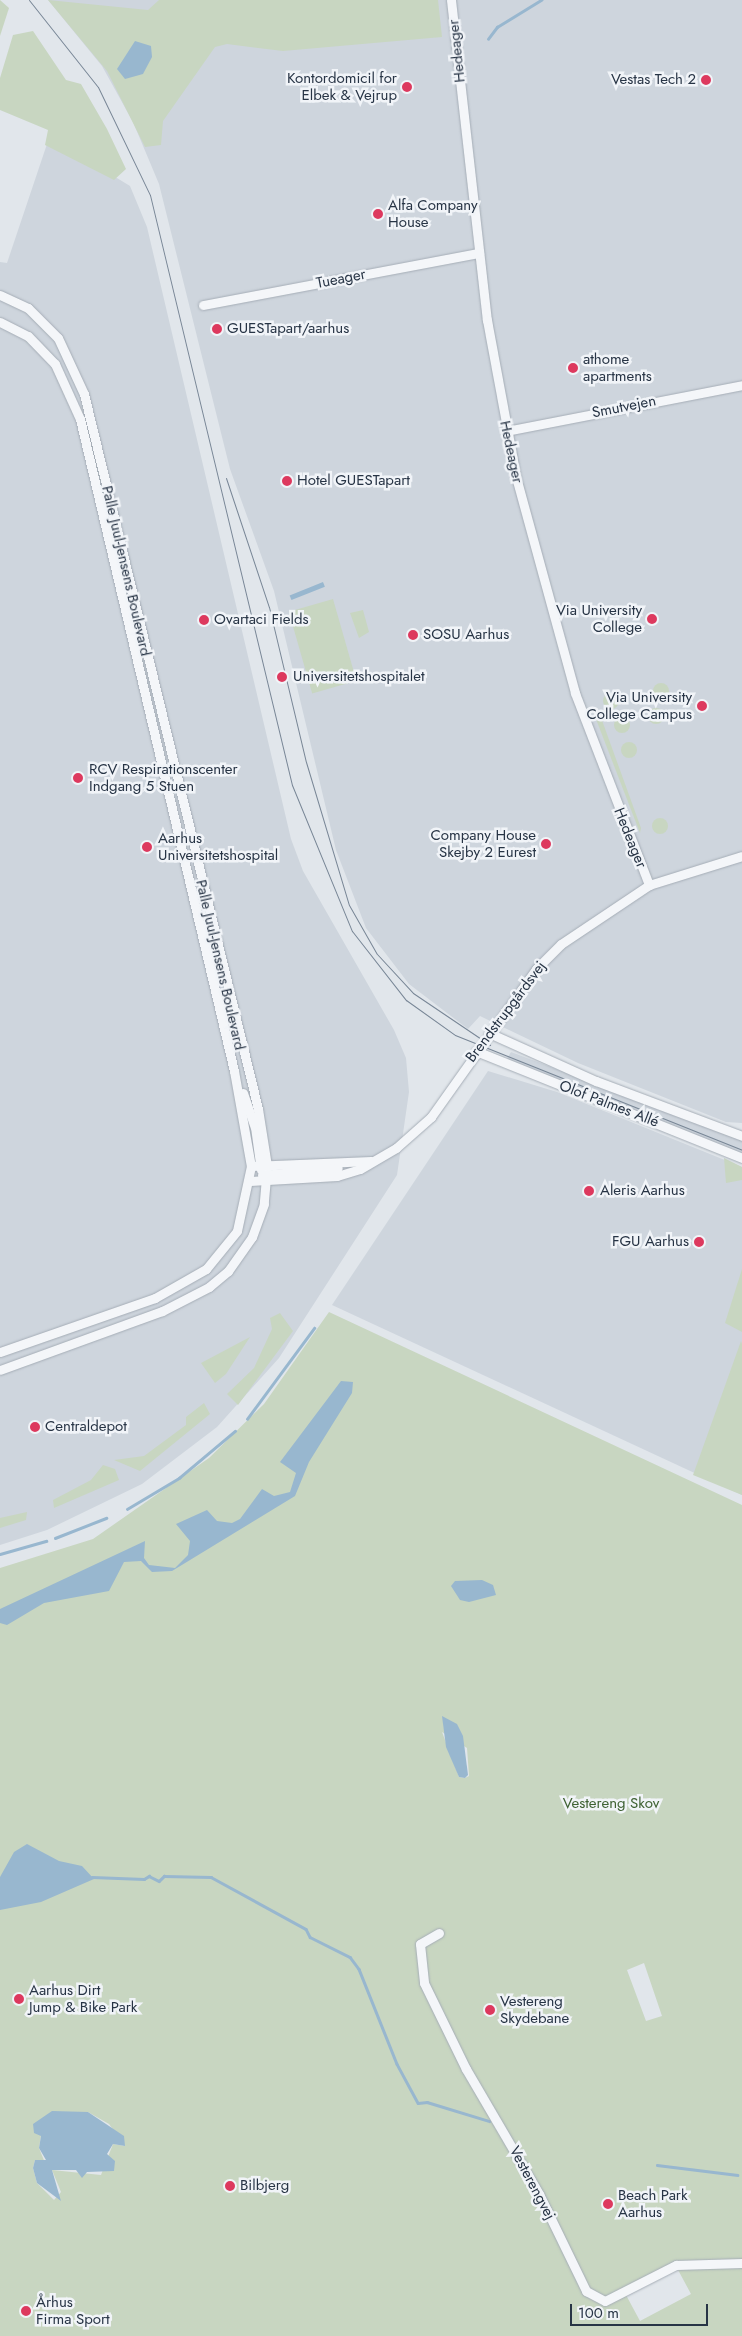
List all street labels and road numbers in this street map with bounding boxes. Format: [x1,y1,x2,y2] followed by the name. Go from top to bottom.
[445,19,469,83] street label: Hedeager
[315,265,367,293] street label: Tueager
[590,392,658,422] street label: Smutvejen
[496,419,526,485] street label: Hedeager
[98,484,154,658] street label: Palle Juul-Jensens Boulevard
[610,805,650,871] street label: Hedeager
[192,878,248,1052] street label: Palle Juul-Jensens Boulevard
[462,958,550,1066] street label: Brendstrupgårdsvej
[557,1077,661,1131] street label: Olof Palmes Allé
[505,2143,559,2223] street label: Vesterengvej

